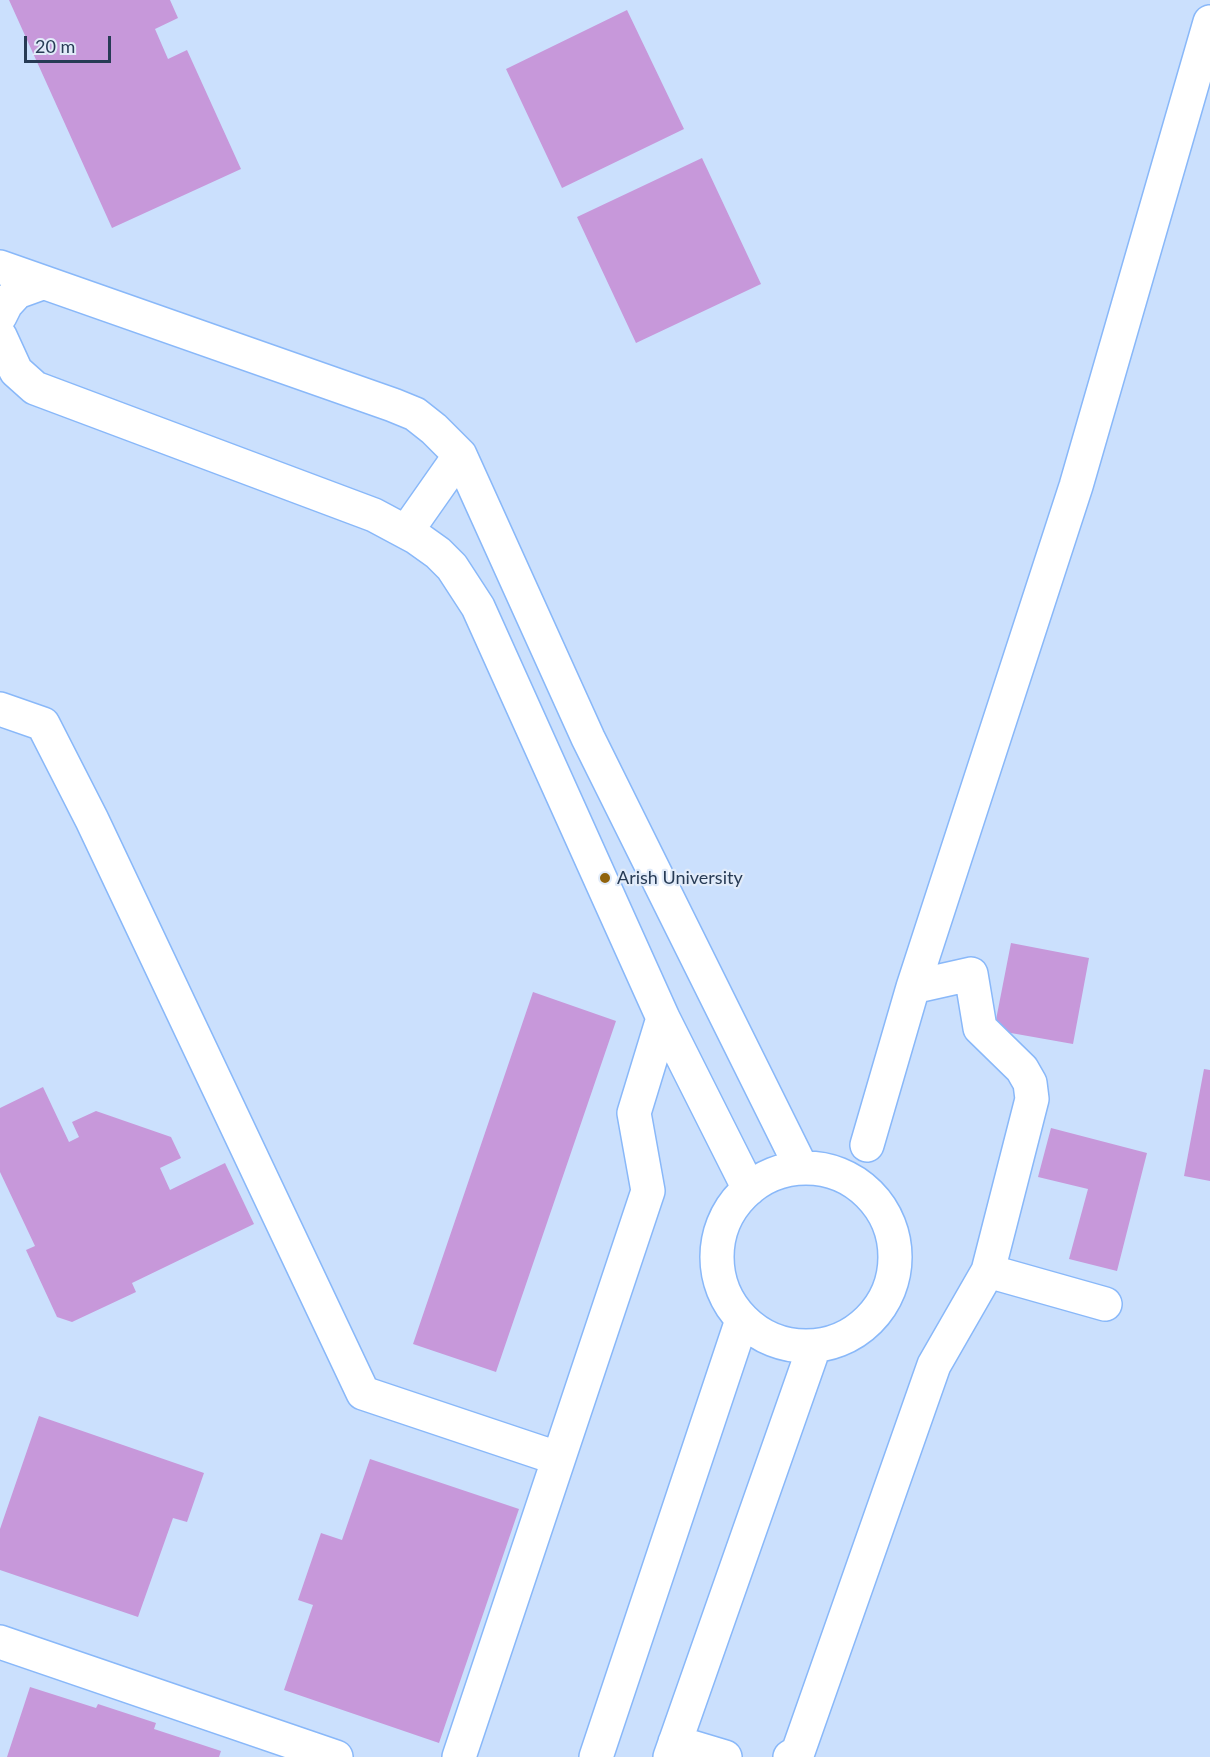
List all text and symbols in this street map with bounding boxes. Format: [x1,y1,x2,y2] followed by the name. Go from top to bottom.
[27,24,114,62] scale bar
[35,35,75,57] text: 20 m
[617,867,743,889] place label: Arish University
[598,871,612,885] marker: Arish University

